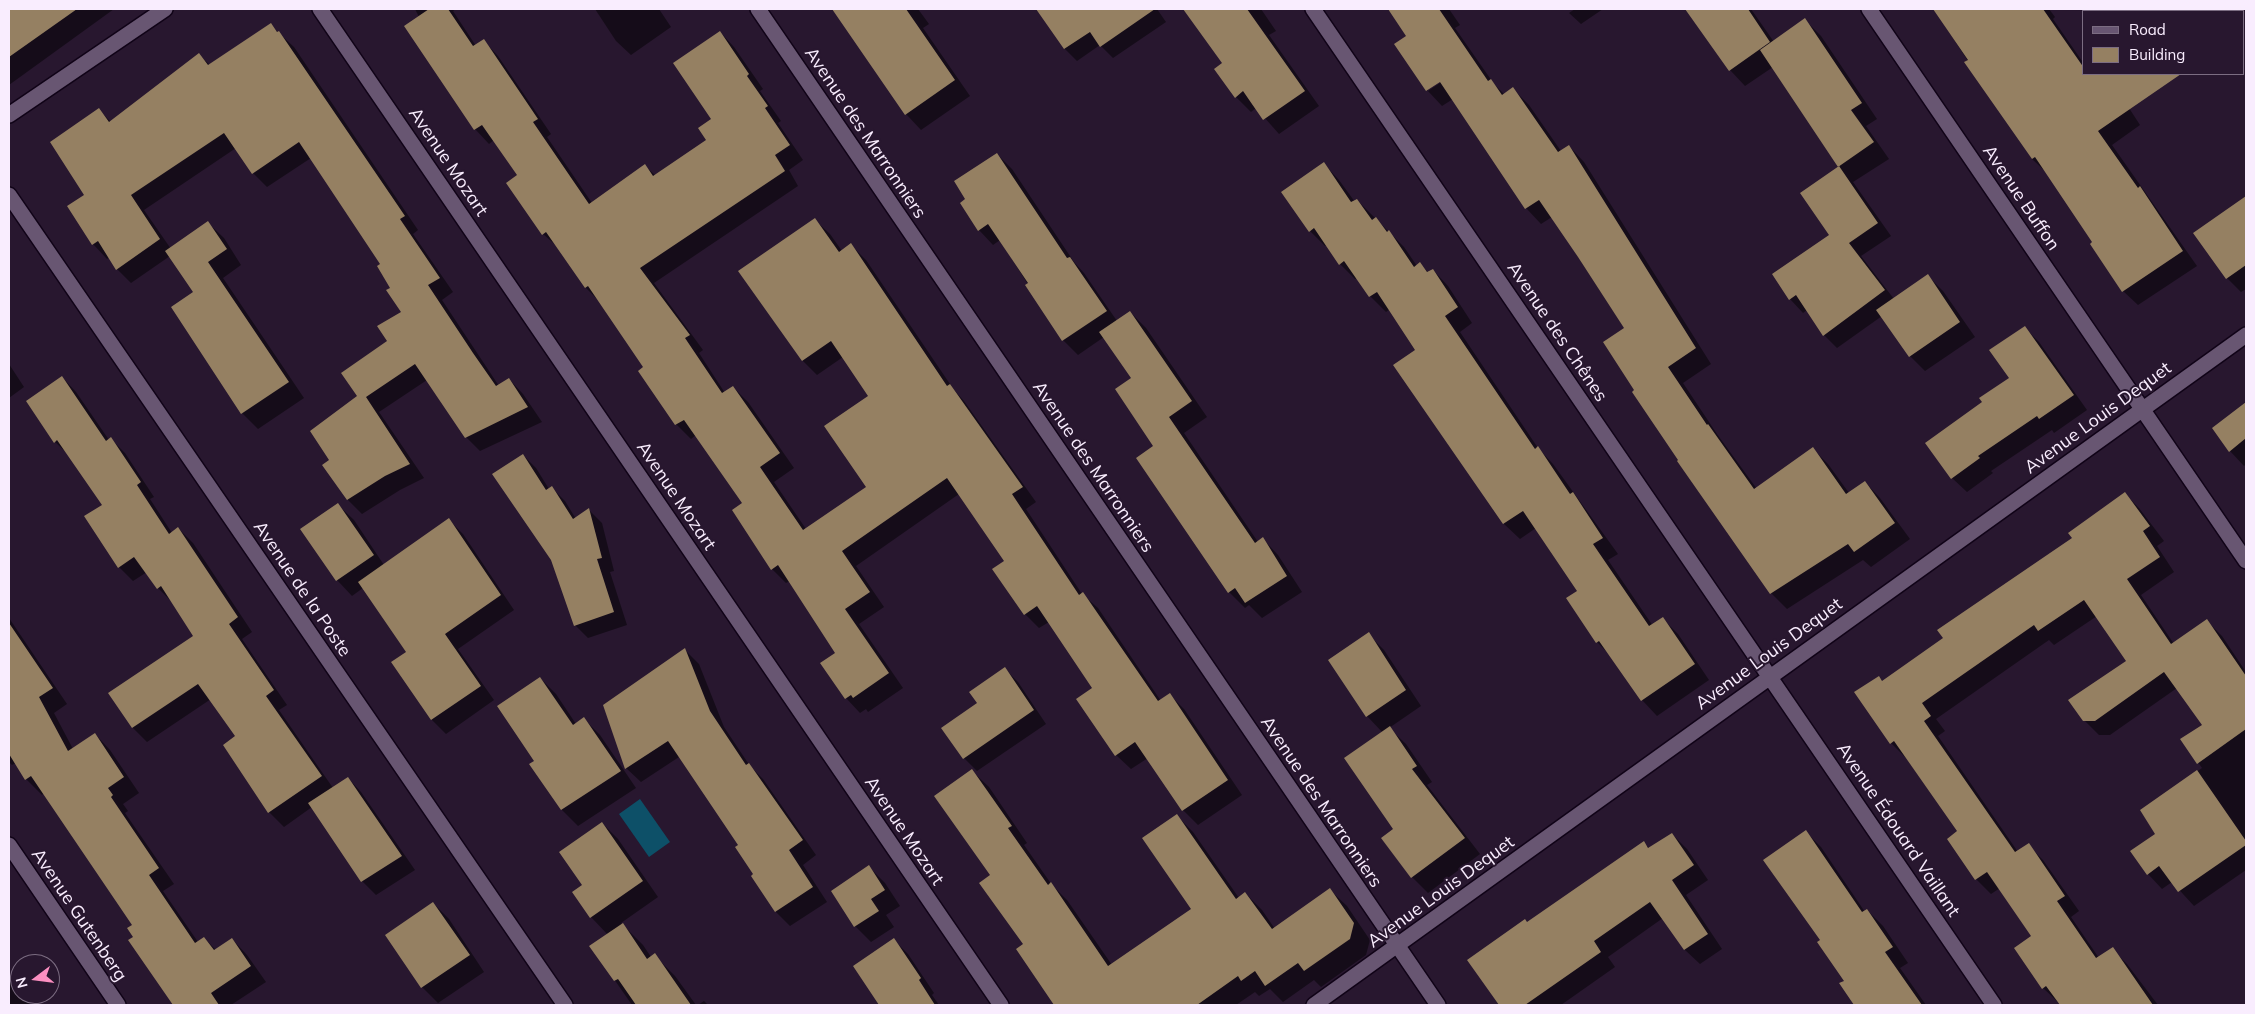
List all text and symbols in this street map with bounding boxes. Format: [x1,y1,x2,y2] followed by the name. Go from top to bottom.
[2082,10,2245,75] legend
[2129,20,2166,39] text: Road
[800,43,930,223] street label: Avenue des Marronniers
[2129,45,2185,64] text: Building
[404,104,492,220] street label: Avenue Mozart
[1978,141,2064,255] street label: Avenue Buffon
[1502,258,1612,406] street label: Avenue des Chênes
[2020,357,2176,479] street label: Avenue Louis Dequet
[1028,377,1158,557] street label: Avenue des Marronniers
[632,438,720,554] street label: Avenue Mozart
[249,517,355,661] street label: Avenue de la Poste
[1691,593,1847,715] street label: Avenue Louis Dequet
[1256,712,1386,892] street label: Avenue des Marronniers
[1832,739,1964,921] street label: Avenue Édouard Vaillant
[860,773,948,889] street label: Avenue Mozart
[1363,831,1519,953] street label: Avenue Louis Dequet
[27,845,131,985] street label: Avenue Gutenberg
[10,954,60,1004] north arrow
[11,975,32,990] text: N

